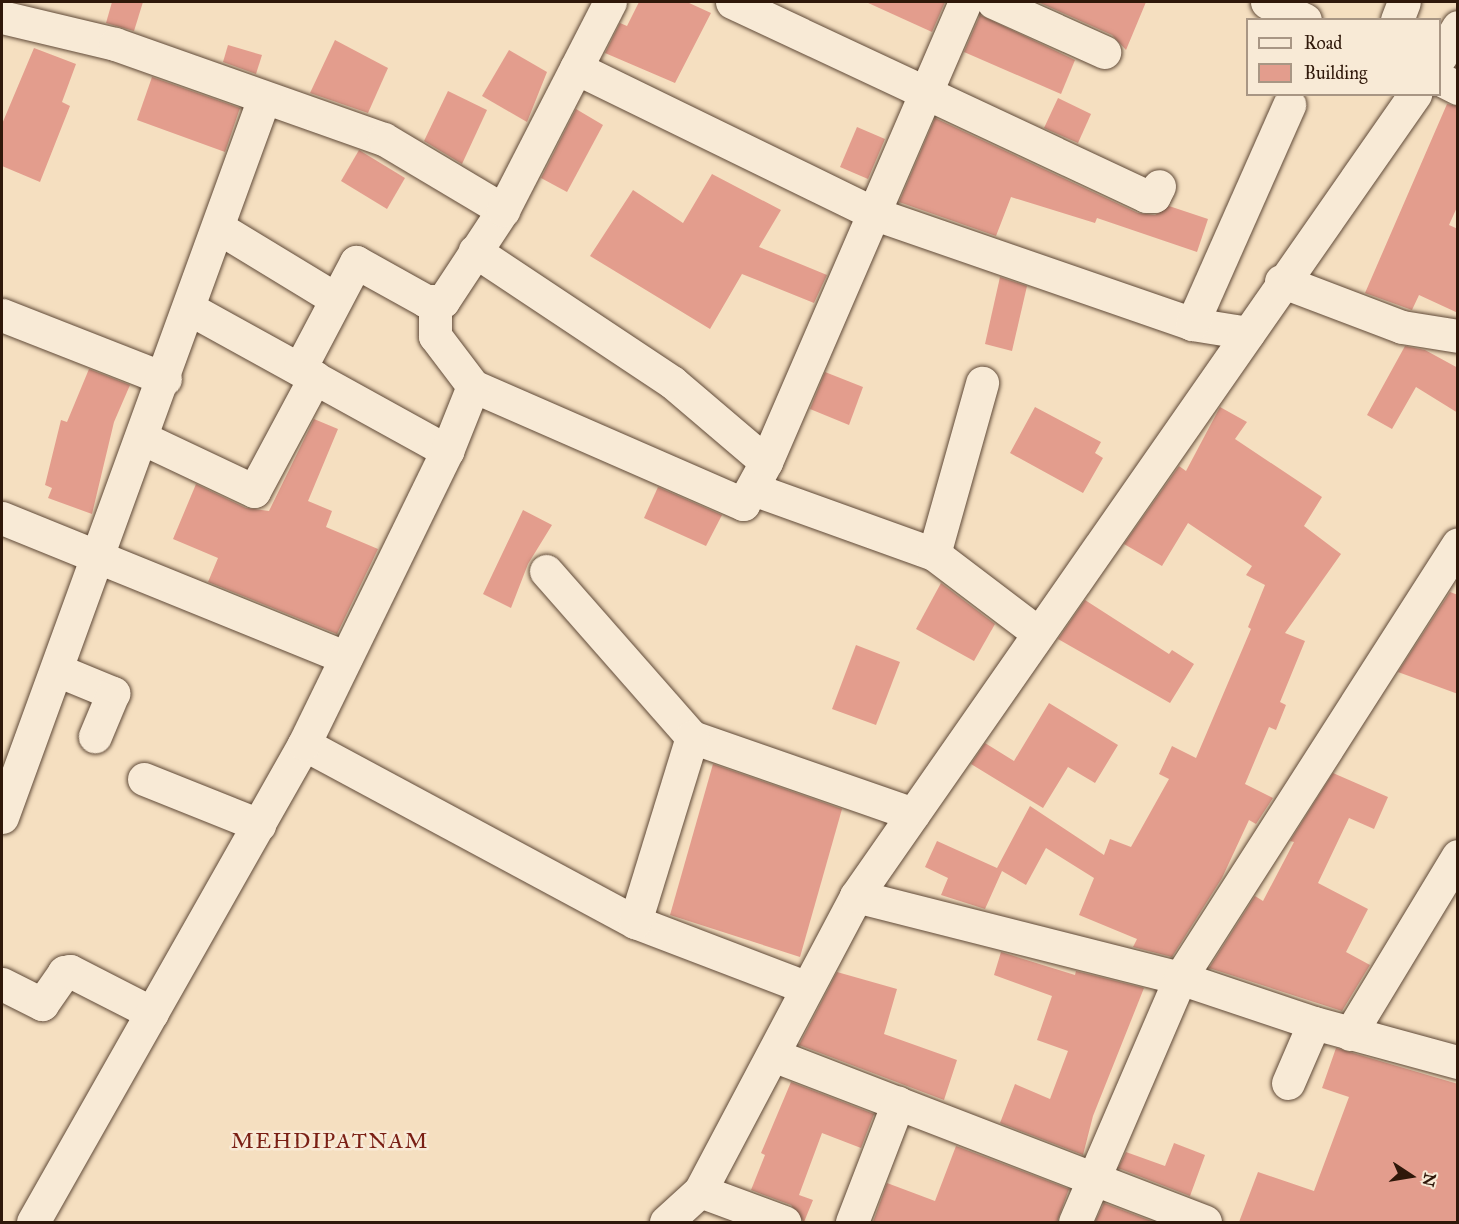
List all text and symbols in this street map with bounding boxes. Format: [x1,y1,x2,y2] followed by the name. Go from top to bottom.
[1246,18,1441,96] legend
[1304,32,1342,54] text: Road
[1304,62,1367,84] text: Building
[231,1128,429,1154] district label: MEHDIPATNAM
[1381,1146,1441,1206] north arrow
[1418,1171,1440,1188] text: N

